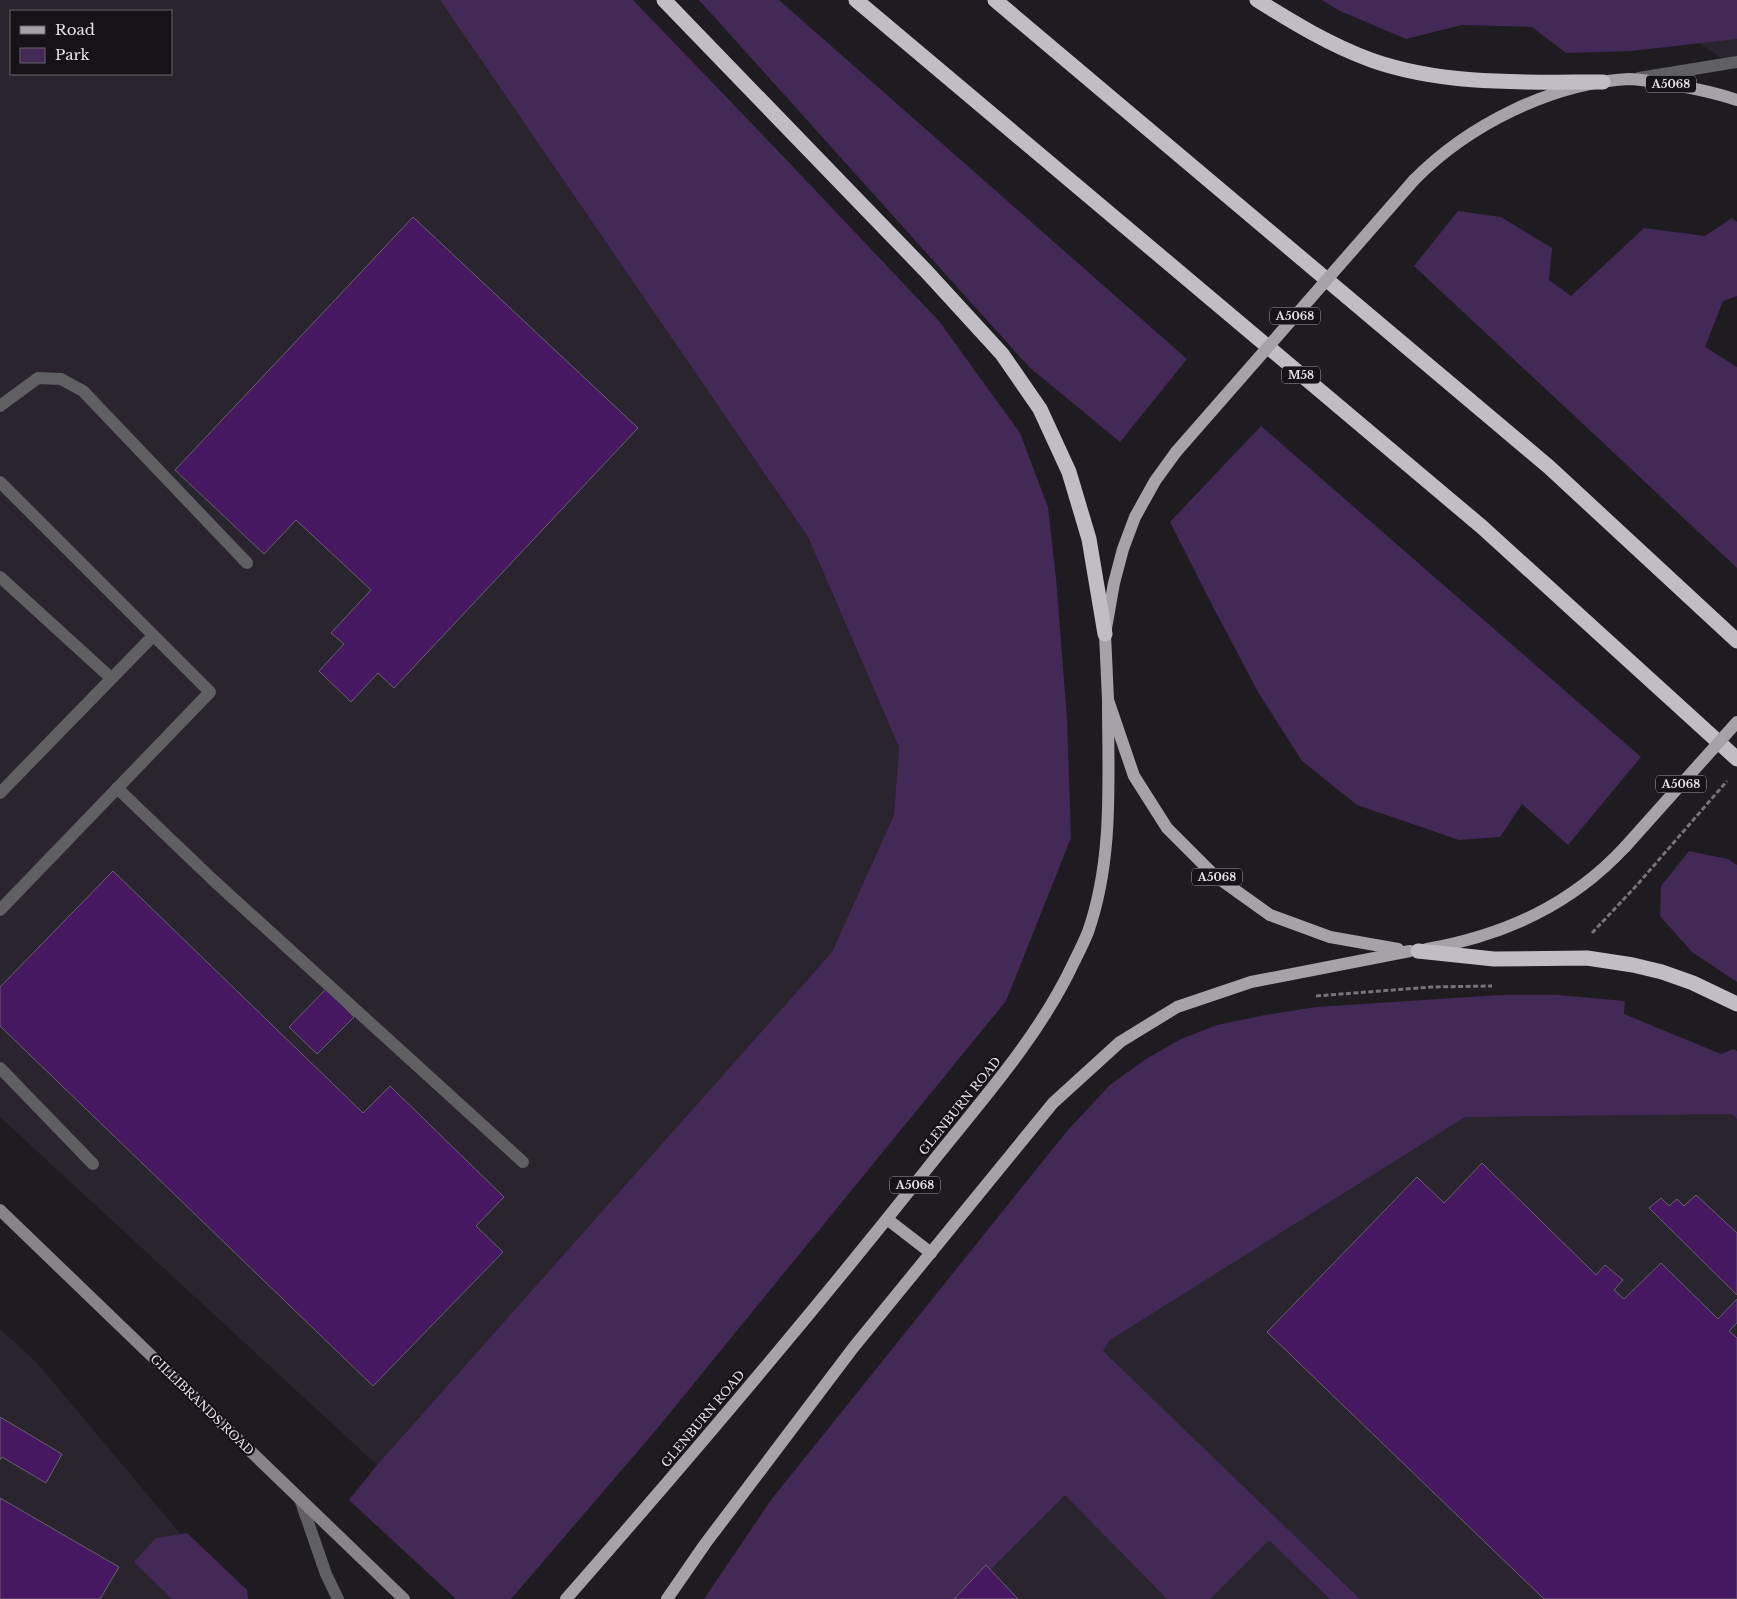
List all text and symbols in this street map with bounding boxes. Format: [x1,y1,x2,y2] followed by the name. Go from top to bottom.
[10,10,172,75] legend
[55,20,95,39] text: Road
[55,45,91,64] text: Park
[1646,76,1696,92] road number: A5068
[1270,308,1320,324] road number: A5068
[1282,366,1320,384] road number: M58
[1656,776,1706,792] road number: A5068
[1192,869,1242,886] road number: A5068
[915,1054,1004,1158] street label: GLENBURN ROAD
[890,1176,940,1194] road number: A5068
[147,1351,257,1458] street label: GILLIBRANDS ROAD
[658,1367,748,1470] street label: GLENBURN ROAD

